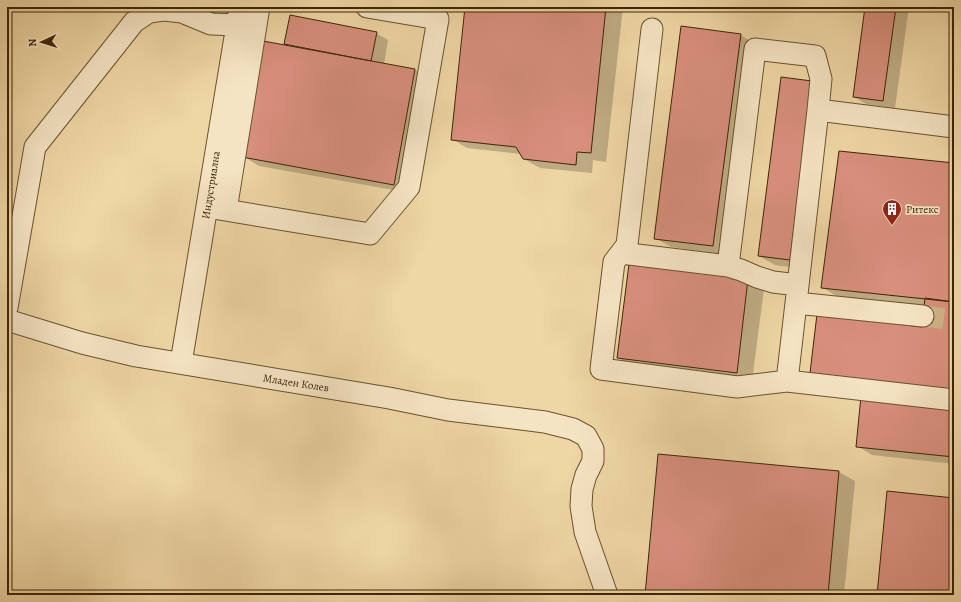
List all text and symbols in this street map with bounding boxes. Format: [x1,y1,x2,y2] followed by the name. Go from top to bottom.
[22,22,62,62] north arrow
[25,38,40,47] text: N
[198,149,224,220] street label: Индустриална
[881,198,903,226] building icon: Ритекс
[906,202,939,217] place label: Ритекс
[262,370,330,396] street label: Младен Колев

